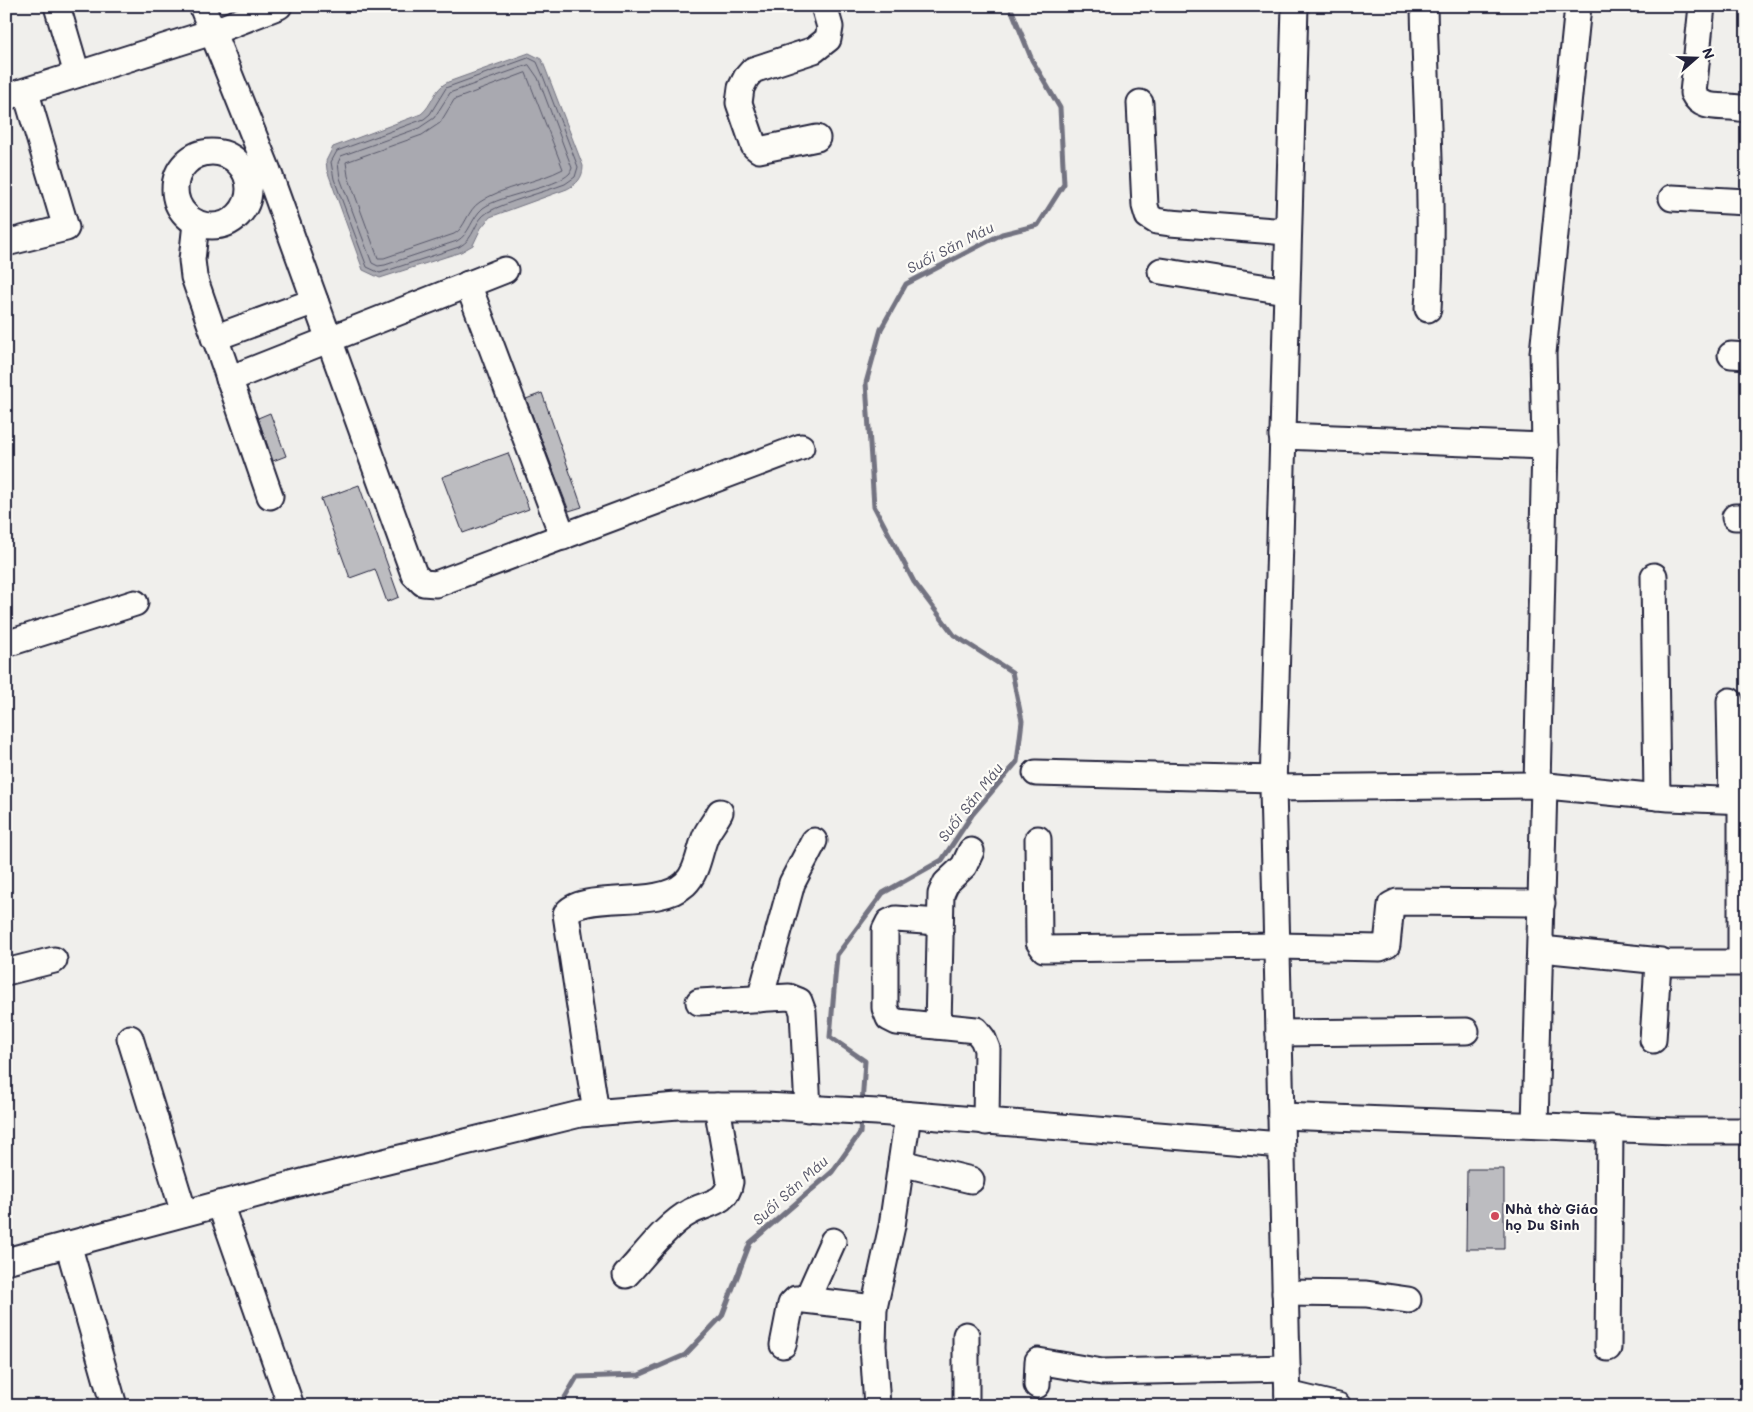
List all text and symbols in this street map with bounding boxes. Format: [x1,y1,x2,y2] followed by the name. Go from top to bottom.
[1670,32,1720,82] north arrow
[1698,45,1719,62] text: N
[903,216,997,278] water label: Suối Săn Máu
[933,758,1007,846] water label: Suối Săn Máu
[748,1151,832,1229] water label: Suối Săn Máu
[1505,1199,1598,1234] place label: Nhà thờ Giáo họ Du Sinh
[1489,1210,1501,1222] marker: Nhà thờ Giáo họ Du Sinh

